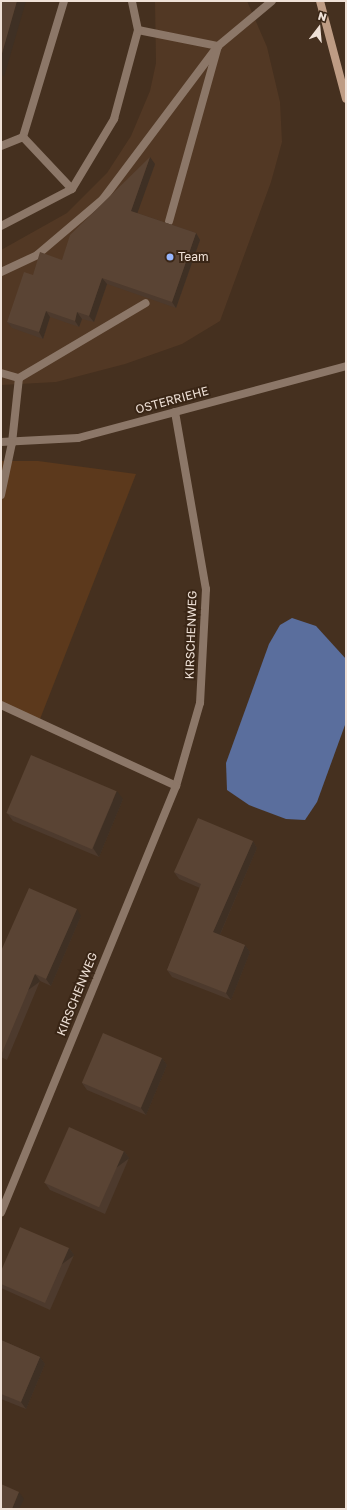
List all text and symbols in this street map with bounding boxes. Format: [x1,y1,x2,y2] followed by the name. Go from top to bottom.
[299,8,339,48] north arrow
[317,9,328,23] text: N
[178,250,209,264] place label: Team
[165,252,175,262] marker: Team
[134,383,210,417] street label: OSTERRIEHE
[182,590,200,680] street label: KIRSCHENWEG
[54,950,100,1038] street label: KIRSCHENWEG

